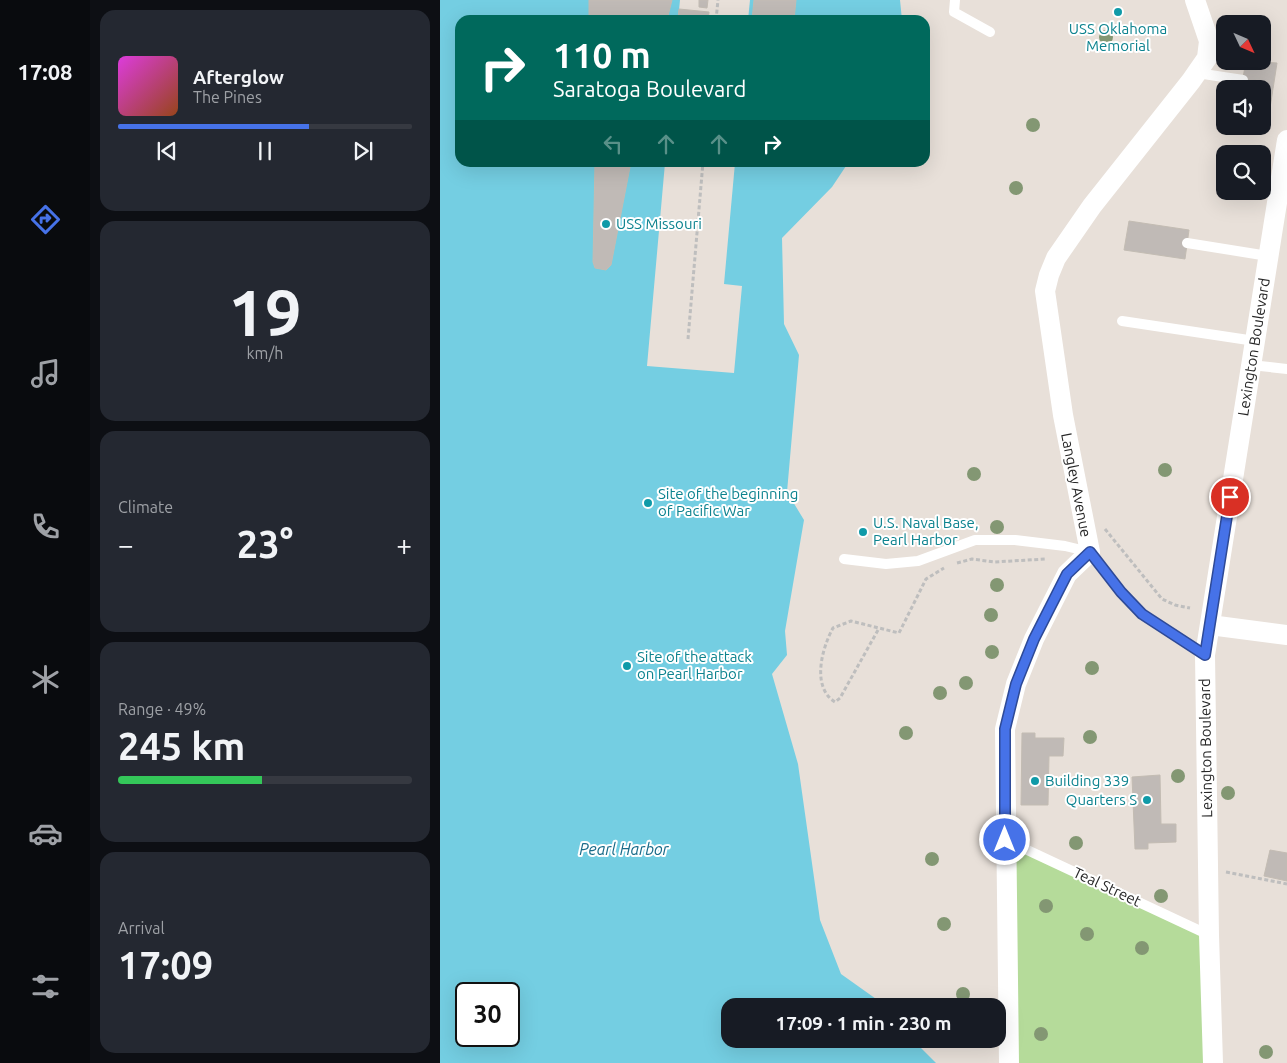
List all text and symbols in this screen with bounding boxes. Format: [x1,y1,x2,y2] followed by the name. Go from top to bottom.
[1112,6,1124,18] marker: USS Oklahoma Memorial
[1216,15,1271,70] north arrow
[1216,15,1271,200] map controls
[1069,20,1167,54] place label: USS Oklahoma Memorial
[470,35,535,100] icon: right
[553,35,651,75] text: 110 m
[17,59,73,84] text: 17:08
[193,66,284,88] text: Afterglow
[553,76,746,101] text: Saratoga Boulevard
[1216,80,1271,135] button: sound
[193,88,262,106] text: The Pines
[599,130,627,158] icon: left
[652,130,680,158] icon: ahead
[705,130,733,158] icon: ahead
[758,130,786,158] icon: right
[153,137,181,165] icon: previous
[251,137,279,165] icon: pause
[349,137,377,165] icon: next
[1216,145,1271,200] button: search
[28,202,63,237] icon: directions
[616,215,702,232] place label: USS Missouri
[600,218,612,230] marker: USS Missouri
[228,275,302,348] text: 19
[1234,277,1273,417] street label: Lexington Boulevard
[247,344,283,362] text: km/h
[28,356,63,391] icon: music
[1058,431,1095,539] street label: Langley Avenue
[1209,476,1251,518] pin
[1216,483,1244,511] icon: arrive
[658,485,798,519] place label: Site of the beginning of Pacific War
[642,497,654,509] marker: Site of the beginning of Pacific War
[118,498,173,516] text: Climate
[28,509,63,544] icon: phone
[873,514,979,548] place label: U.S. Naval Base, Pearl Harbor
[237,523,293,565] text: 23°
[857,526,869,538] marker: U.S. Naval Base, Pearl Harbor
[118,529,134,560] text: −
[396,529,412,560] text: +
[637,648,752,682] place label: Site of the attack on Pearl Harbor
[621,660,633,672] marker: Site of the attack on Pearl Harbor
[28,662,63,697] icon: climate
[1196,678,1215,818] street label: Lexington Boulevard
[118,700,206,718] text: Range · 49%
[118,725,245,767] text: 245 km
[1045,772,1129,789] place label: Building 339
[1029,775,1041,787] marker: Building 339
[1066,791,1137,808] place label: Quarters S
[1141,794,1153,806] marker: Quarters S
[978,813,1030,865] position arrow
[28,816,63,851] icon: car
[579,840,670,858] water label: Pearl Harbor
[1071,863,1144,910] street label: Teal Street
[118,919,165,937] text: Arrival
[118,944,213,986] text: 17:09
[28,969,63,1004] icon: filters
[455,982,520,1047] speed limit sign: 30
[776,1012,951,1034] text: 17:09 · 1 min · 230 m

